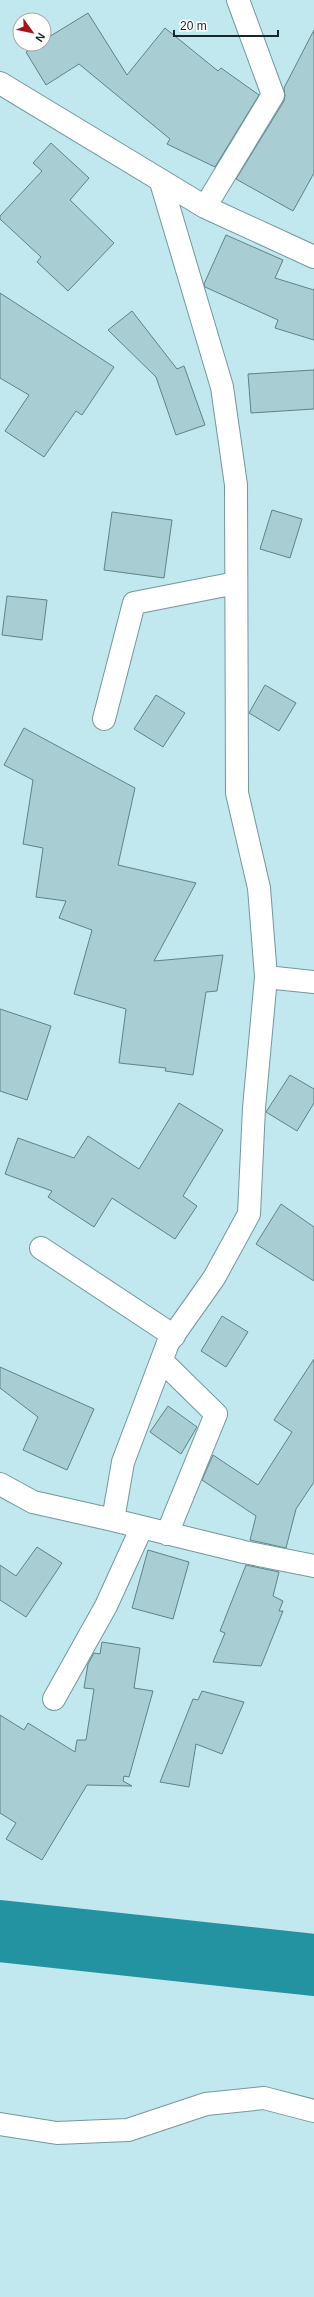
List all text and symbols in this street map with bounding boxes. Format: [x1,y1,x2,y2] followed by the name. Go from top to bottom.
[12,12,52,52] north arrow
[174,12,278,38] scale bar
[180,19,207,33] text: 20 m
[33,31,48,44] text: N

